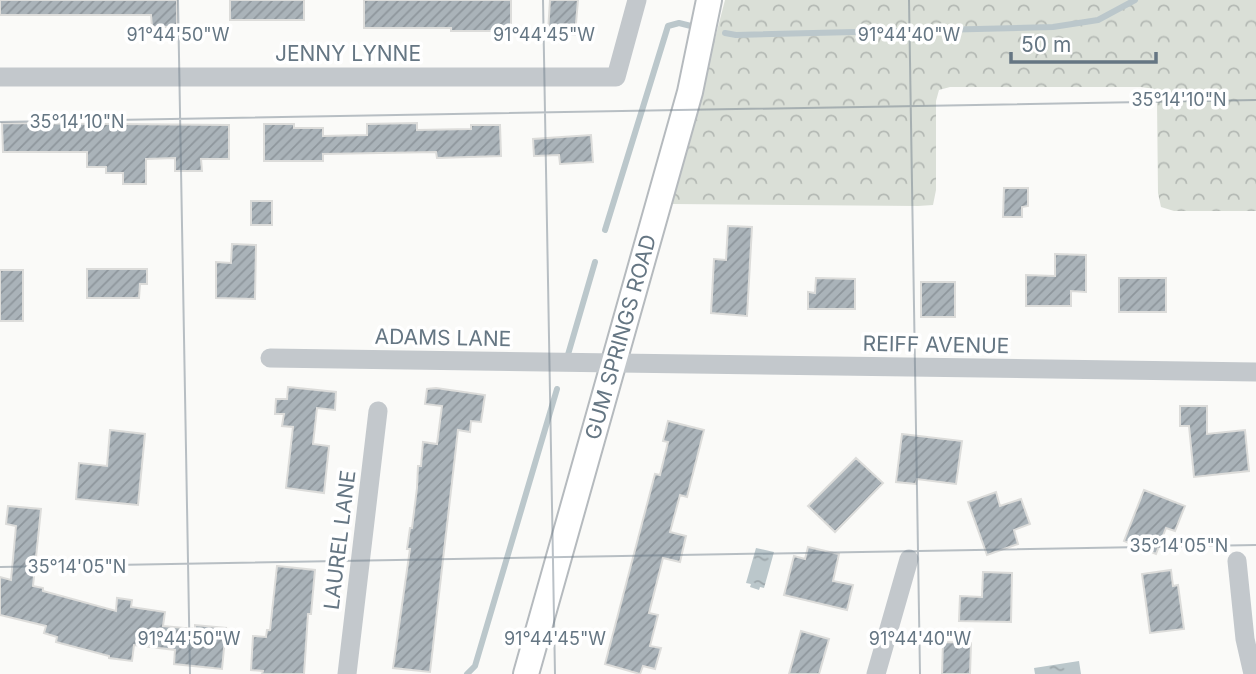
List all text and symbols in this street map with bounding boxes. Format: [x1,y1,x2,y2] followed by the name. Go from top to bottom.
[1011,21,1156,65] scale bar
[127,24,230,45] text: 91°44'50"W
[493,24,595,45] text: 91°44'45"W
[858,24,961,45] text: 91°44'40"W
[1021,32,1071,57] text: 50 m
[275,41,421,66] street label: JENNY LYNNE
[1131,89,1227,110] text: 35°14'10"N
[29,111,125,132] text: 35°14'10"N
[580,232,661,442] street label: GUM SPRINGS ROAD
[375,324,512,351] street label: ADAMS LANE
[862,331,1010,358] street label: REIFF AVENUE
[319,469,360,611] street label: LAUREL LANE
[1130,535,1228,556] text: 35°14'05"N
[28,556,126,577] text: 35°14'05"N
[138,628,241,649] text: 91°44'50"W
[504,628,606,649] text: 91°44'45"W
[869,628,972,649] text: 91°44'40"W

